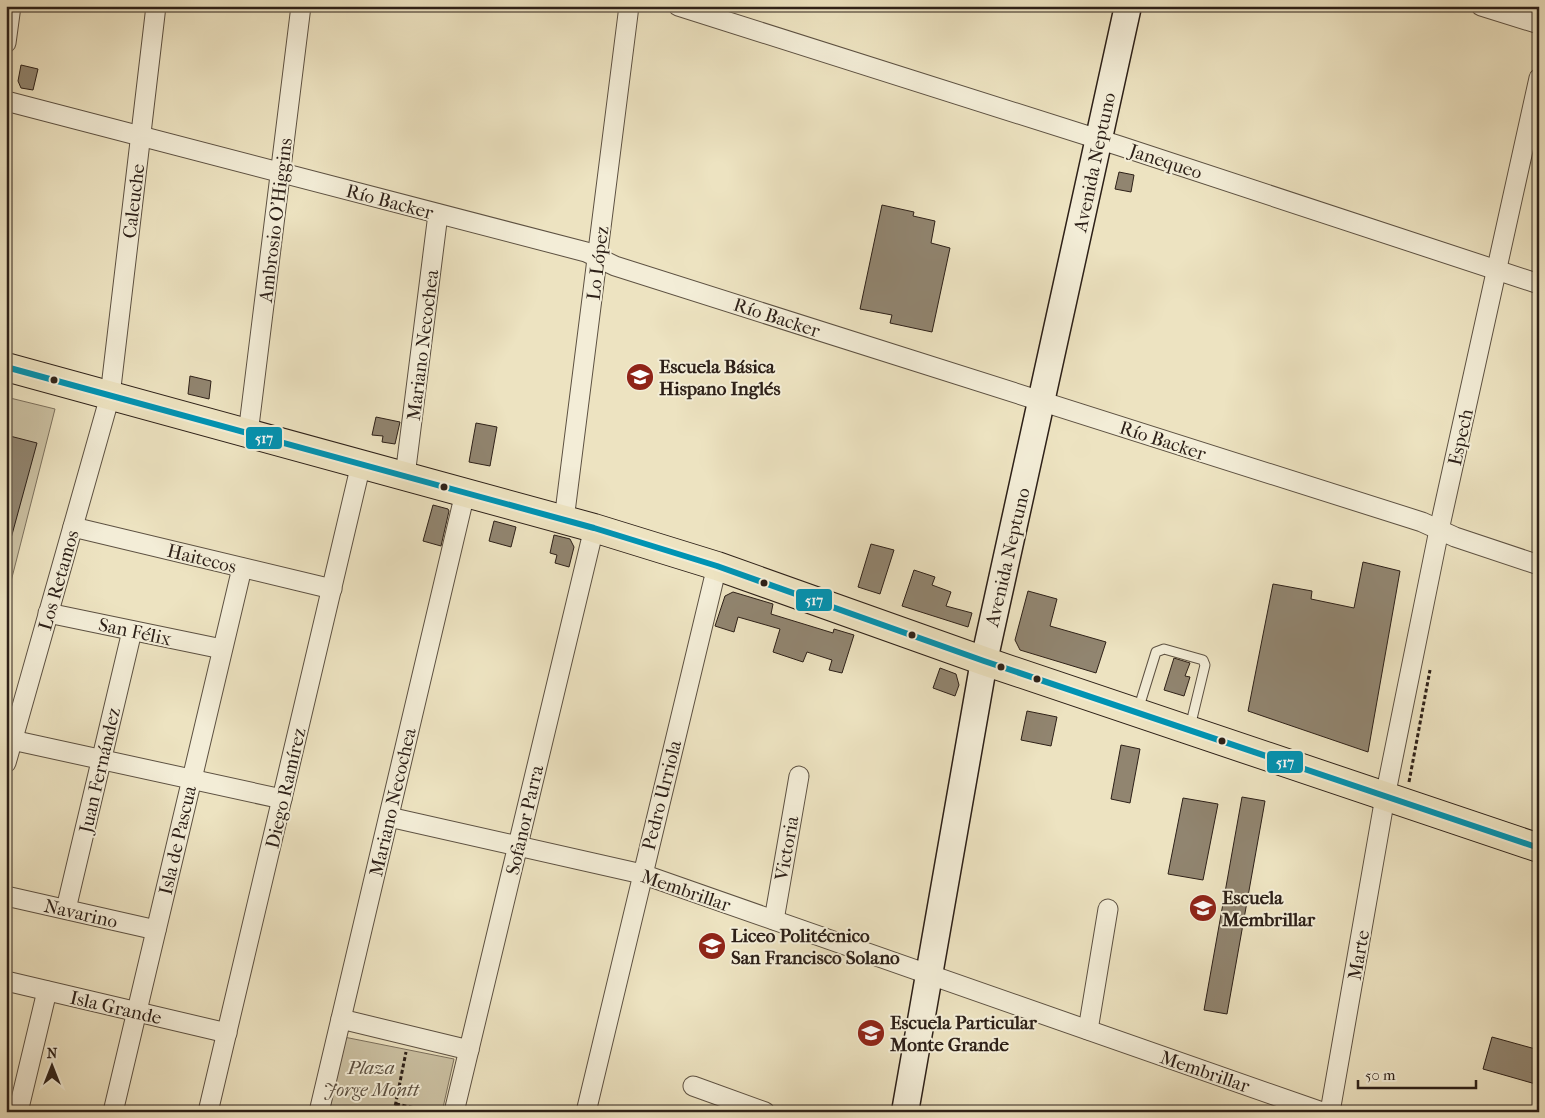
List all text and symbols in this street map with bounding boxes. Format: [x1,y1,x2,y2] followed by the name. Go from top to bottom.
[1069,90,1121,235] street label: Avenida Neptuno
[255,137,297,305] street label: Ambrosio O'Higgins
[1125,139,1205,184] street label: Janequeo
[119,163,149,240] street label: Caleuche
[344,180,437,224] street label: Río Backer
[583,225,613,301] street label: Lo López
[403,268,443,422] street label: Mariano Necochea
[731,294,823,343] street label: Río Backer
[659,356,781,400] place label: Escuela Básica Hispano Inglés
[625,362,655,392] school or university icon: Escuela Básica Hispano Inglés
[49,375,59,385] unlabelled marker
[1444,407,1478,468] street label: Espech
[1117,417,1209,466] street label: Río Backer
[245,426,283,450] line badge: 517
[255,430,273,447] text: 517
[439,482,449,492] unlabelled marker
[981,485,1035,630] street label: Avenida Neptuno
[34,528,84,633] street label: Los Retamos
[165,540,239,578] street label: Haitecos
[759,578,769,588] unlabelled marker
[795,588,833,612] line badge: 517
[805,592,823,609] text: 517
[96,614,173,650] street label: San Félix
[907,630,917,640] unlabelled marker
[996,662,1006,672] unlabelled marker
[1032,674,1042,684] unlabelled marker
[74,705,125,837] street label: Juan Fernández
[261,726,311,851] street label: Diego Ramírez
[365,726,421,879] street label: Mariano Necochea
[1217,736,1227,746] unlabelled marker
[638,738,686,852] street label: Pedro Urriola
[1266,750,1304,774] line badge: 517
[1276,754,1294,771] text: 517
[502,763,548,877] street label: Sofanor Parra
[155,783,201,897] street label: Isla de Pascua
[770,814,803,883] street label: Victoria
[638,865,734,917] street label: Membrillar
[1221,887,1316,931] place label: Escuela Membrillar
[1188,893,1218,923] school or university icon: Escuela Membrillar
[42,895,120,933] street label: Navarino
[731,925,900,969] place label: Liceo Politécnico San Francisco Solano
[1344,928,1374,982] street label: Marte
[697,931,727,961] school or university icon: Liceo Politécnico San Francisco Solano
[68,987,164,1029] street label: Isla Grande
[889,1012,1038,1056] place label: Escuela Particular Monte Grande
[856,1018,886,1048] school or university icon: Escuela Particular Monte Grande
[28,1040,78,1090] north arrow
[47,1045,58,1062] text: N
[1157,1046,1253,1098] street label: Membrillar
[323,1057,420,1101] park label: Plaza Jorge Montt
[1358,1058,1475,1090] scale bar
[1365,1066,1396,1084] text: 50 m

